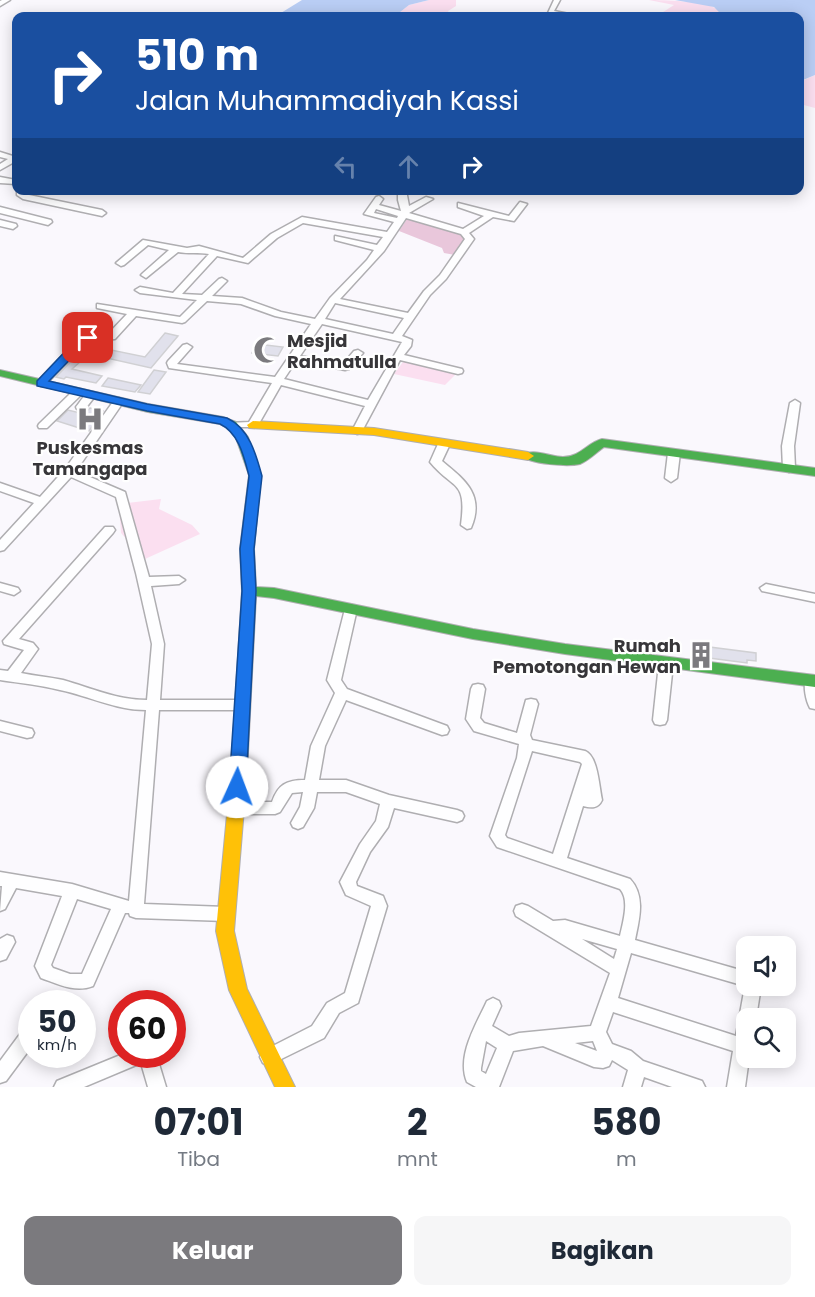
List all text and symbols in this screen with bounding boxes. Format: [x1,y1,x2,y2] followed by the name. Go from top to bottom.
[135,26,259,85] text: 510 m
[36,36,114,114] icon: right
[135,82,519,119] text: Jalan Muhammadiyah Kassi
[329,150,362,183] icon: left
[392,150,425,183] icon: ahead
[455,150,488,183] icon: right
[62,312,113,363] pin
[71,321,104,354] icon: arrive
[287,328,397,374] place label: Mesjid Rahmatulla
[252,335,282,365] mosque icon: Mesjid Rahmatulla
[75,404,105,434] hospital icon: Puskesmas Tamangapa
[32,435,148,481] place label: Puskesmas Tamangapa
[493,633,681,679] place label: Rumah Pemotongan Hewan
[686,640,716,670] building icon: Rumah Pemotongan Hewan
[205,755,269,819] position arrow
[736,936,796,1068] map controls
[736,936,796,996] button: sound
[108,990,186,1068] speed limit sign: 60
[37,1000,77,1043] text: 50
[736,1008,796,1068] button: search
[37,1034,77,1055] text: km/h
[154,1097,244,1148] text: 07:01
[407,1097,428,1148] text: 2
[591,1097,661,1148] text: 580
[177,1145,220,1173] text: Tiba
[397,1145,438,1173] text: mnt
[616,1145,637,1173] text: m
[24,1216,402,1285] button: Keluar
[414,1216,791,1285] button: Bagikan

